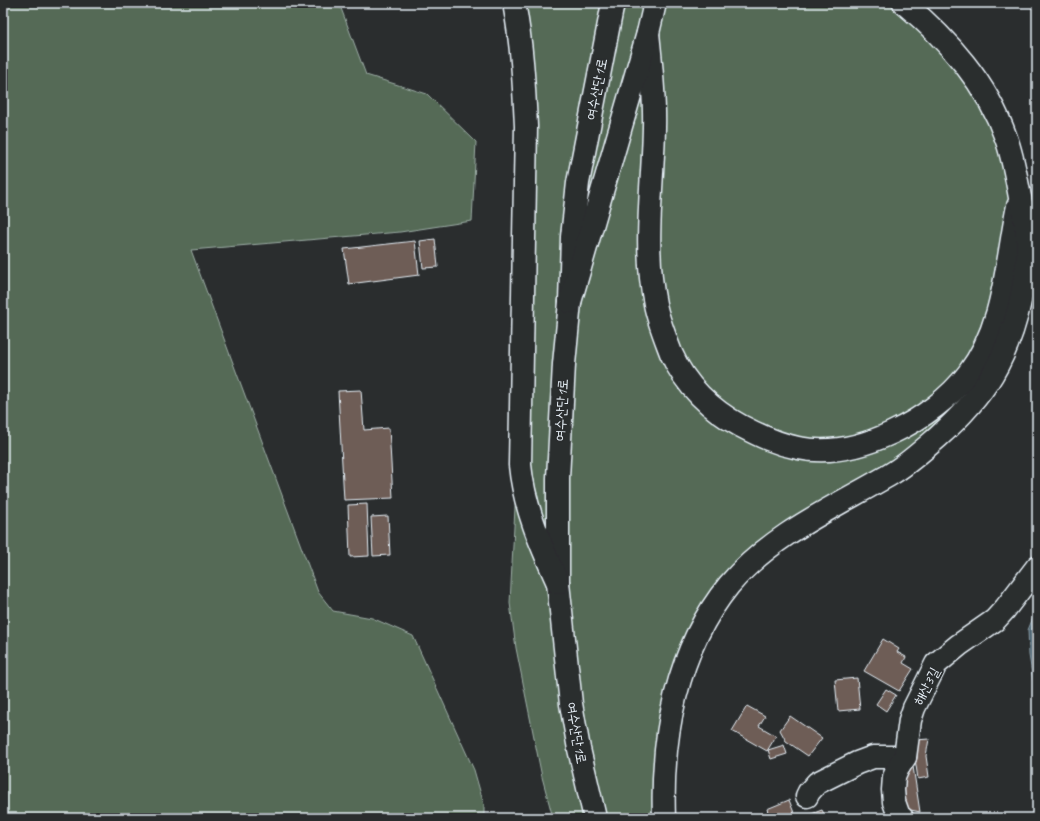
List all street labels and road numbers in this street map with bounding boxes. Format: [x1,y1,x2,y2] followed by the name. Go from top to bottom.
[582,57,611,121] street label: 여수산단1로
[551,378,572,442] street label: 여수산단1로
[910,664,944,708] street label: 해산3길
[563,701,590,765] street label: 여수산단1로

